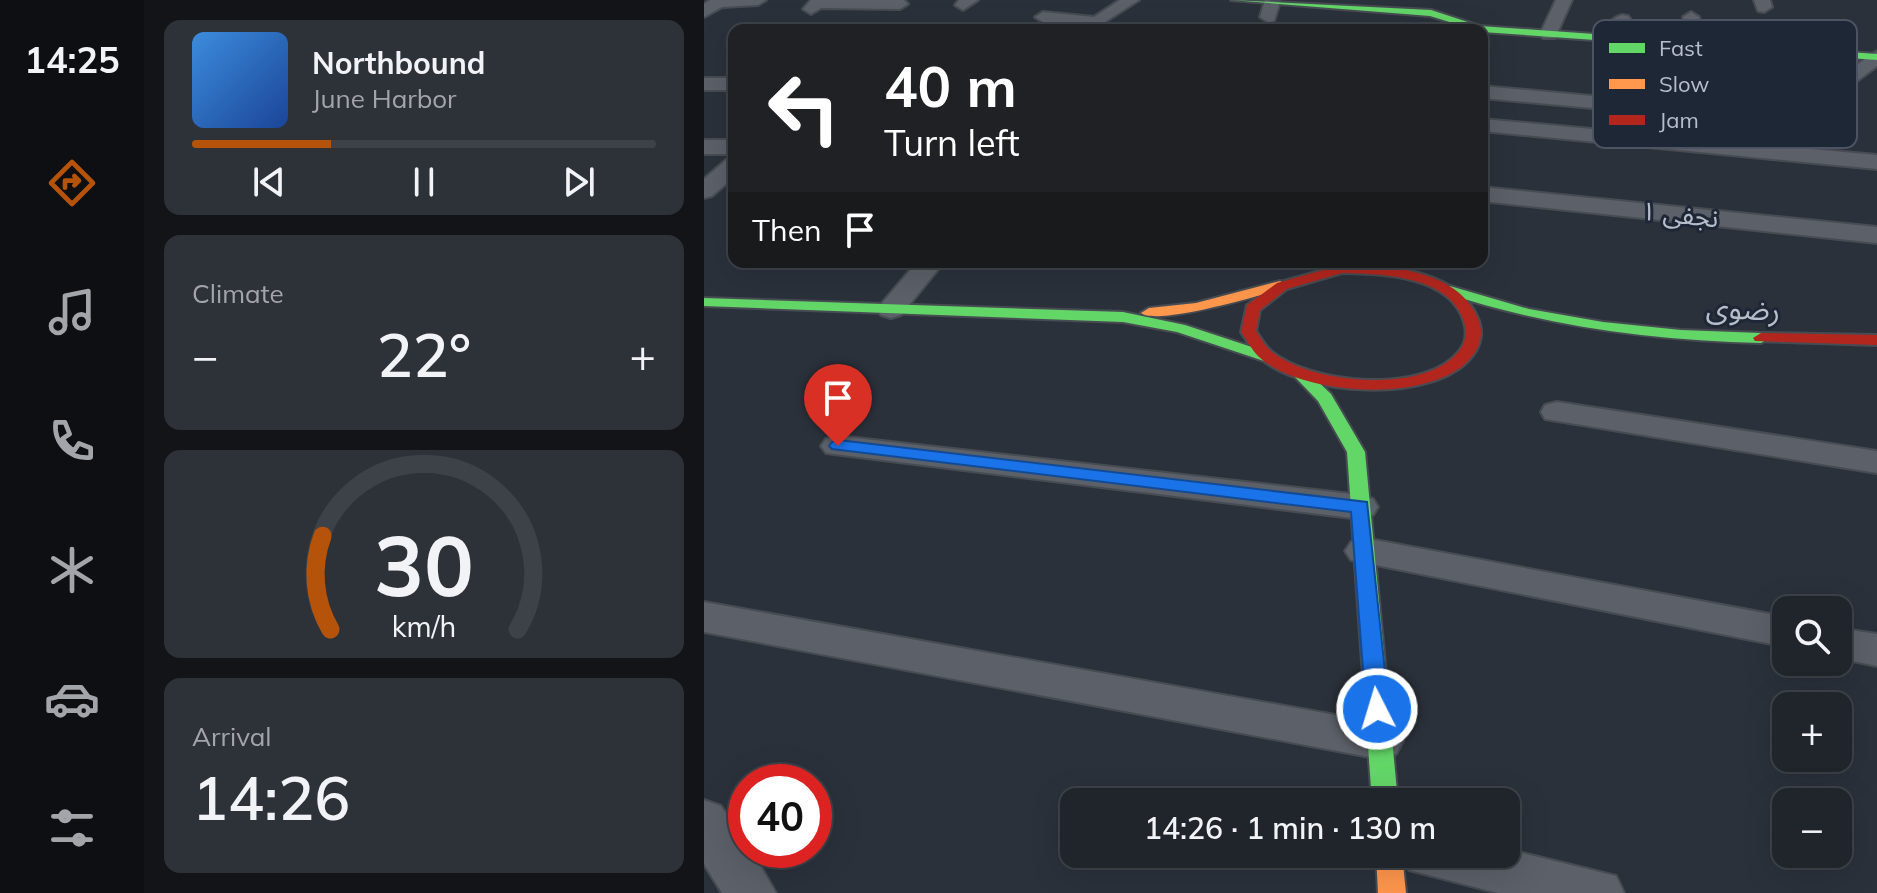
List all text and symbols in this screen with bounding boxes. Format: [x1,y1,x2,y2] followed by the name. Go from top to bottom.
[1593,20,1857,148] legend
[1659,34,1703,62] text: Fast
[24,37,120,82] text: 14:25
[312,44,485,82] text: Northbound
[884,51,1017,121] text: 40 m
[752,56,856,160] icon: left
[1659,70,1709,98] text: Slow
[312,82,457,115] text: June Harbor
[1659,106,1699,134] text: Jam
[884,120,1020,165] text: Turn left
[44,155,100,211] icon: directions
[247,160,291,204] icon: previous
[402,160,446,204] icon: pause
[557,160,601,204] icon: next
[1640,194,1720,234] street label: نجفی ۱
[838,208,882,252] icon: arrive
[752,211,822,249] text: Then
[192,277,284,310] text: Climate
[44,284,100,340] icon: music
[1705,288,1781,328] street label: رضوی
[377,317,471,392] text: 22°
[192,328,218,383] text: −
[630,328,656,383] text: +
[804,364,872,446] pin
[816,376,860,420] icon: arrive
[44,413,100,469] icon: phone
[374,512,474,617] text: 30
[44,542,100,598] icon: climate
[1772,596,1852,868] map controls
[1772,596,1852,676] button: search
[392,608,456,644] text: km/h
[1335,667,1419,751] position arrow
[44,671,100,727] icon: car
[1772,692,1852,772] button: +
[192,720,272,753] text: Arrival
[192,760,350,835] text: 14:26
[728,764,832,868] speed limit sign: 40
[1772,788,1852,868] button: −
[44,800,100,856] icon: filters
[1144,809,1436,847] text: 14:26 · 1 min · 130 m

